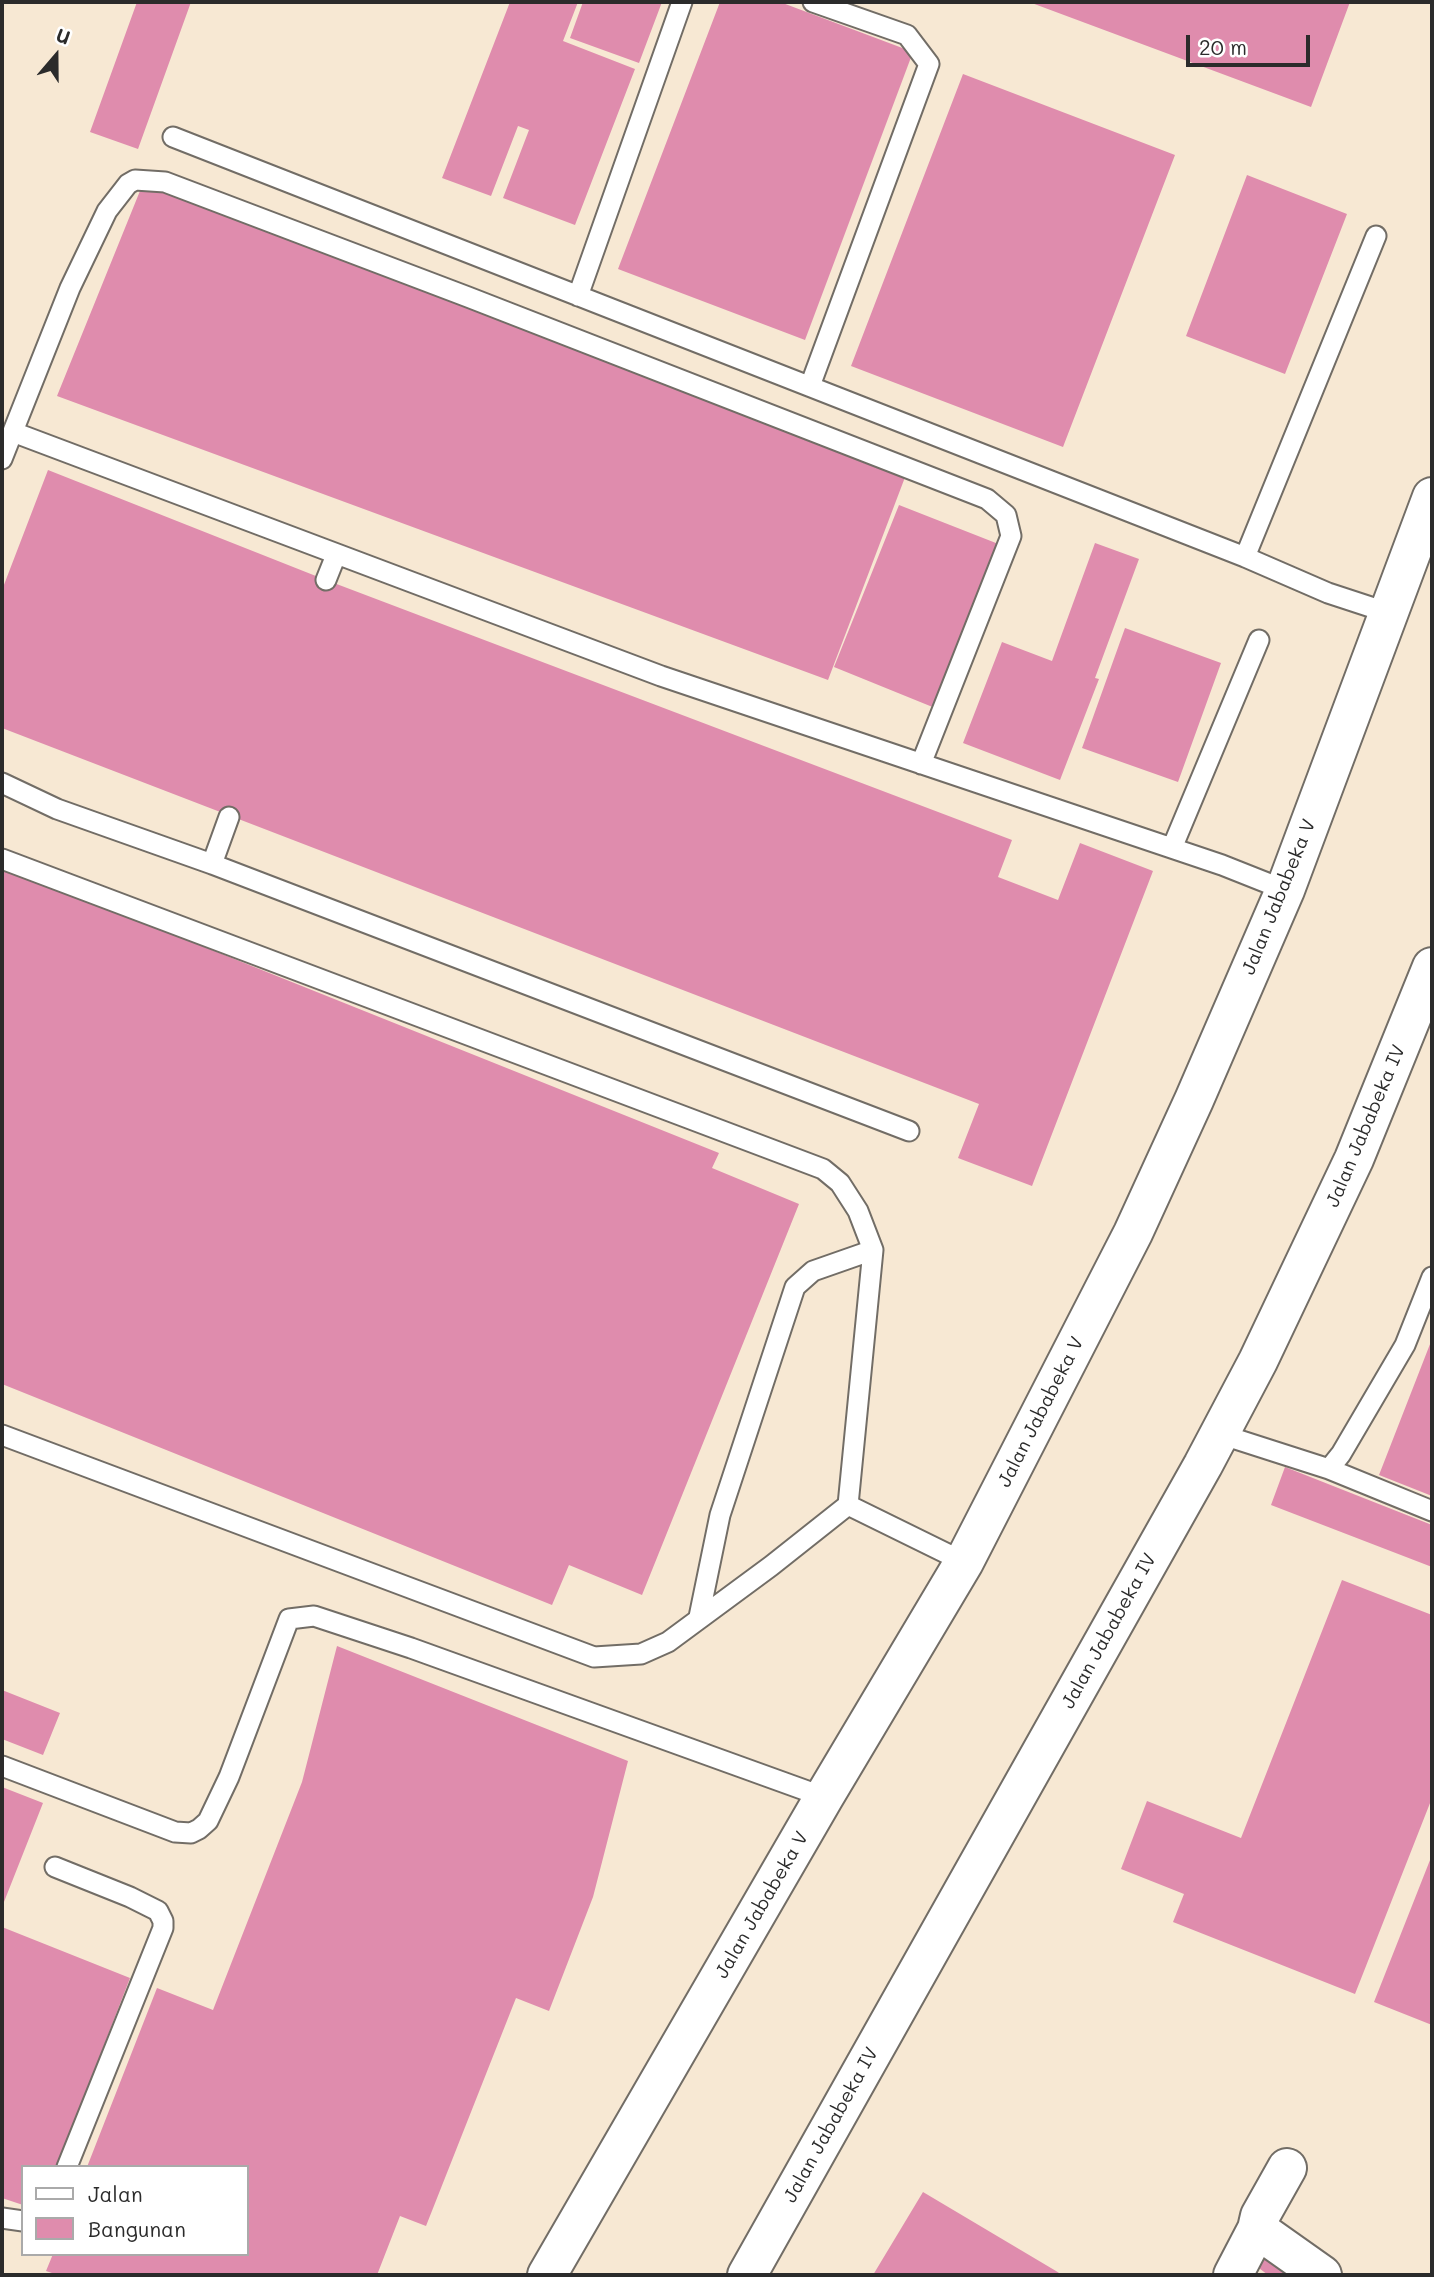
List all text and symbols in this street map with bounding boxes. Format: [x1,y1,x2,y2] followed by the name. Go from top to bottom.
[21,21,91,91] north arrow
[1189,21,1313,65] scale bar
[53,22,74,50] text: U
[1199,33,1247,60] text: 20 m
[1237,816,1321,978] street label: Jalan Jababeka V
[1321,1041,1411,1211] street label: Jalan Jababeka IV
[993,1333,1089,1491] street label: Jalan Jababeka V
[1057,1549,1161,1713] street label: Jalan Jababeka IV
[711,1828,813,1982] street label: Jalan Jababeka V
[779,2043,883,2207] street label: Jalan Jababeka IV
[21,2165,248,2256] legend
[88,2180,143,2207] text: Jalan
[88,2215,186,2242] text: Bangunan

